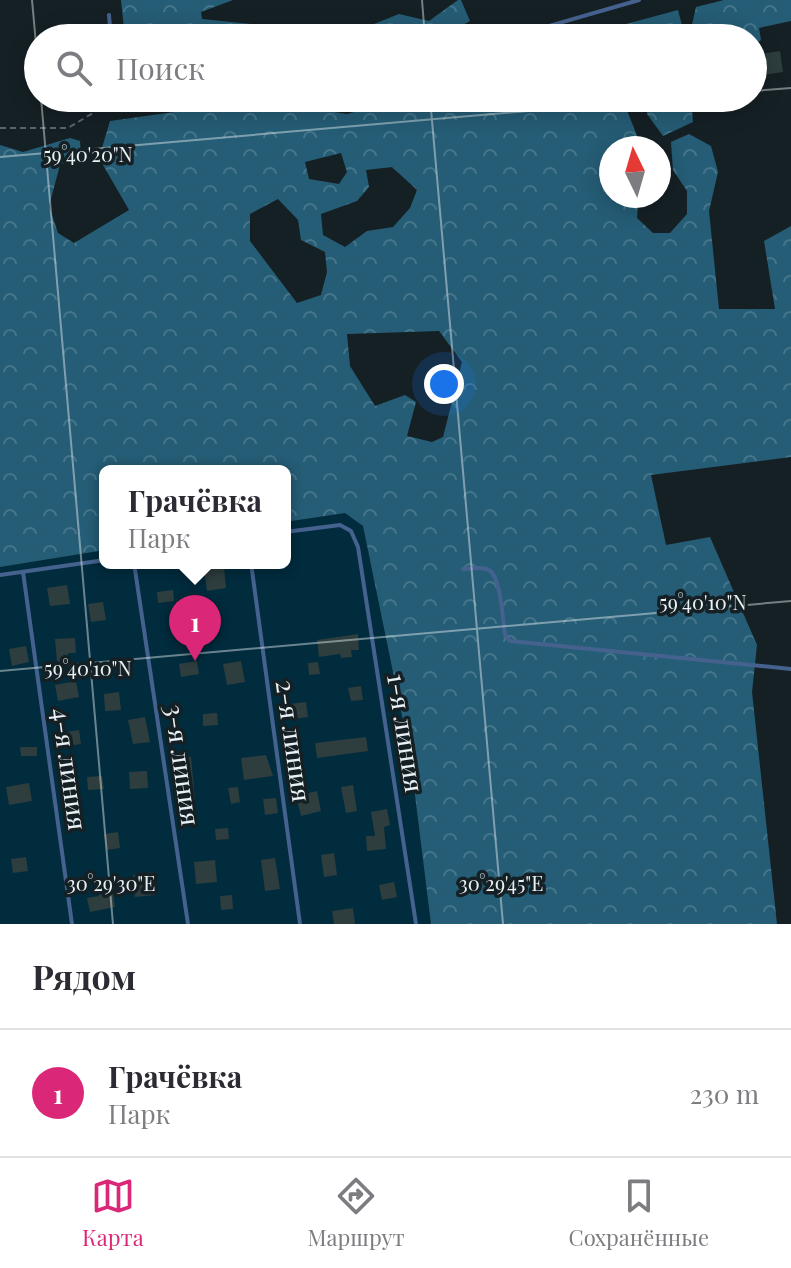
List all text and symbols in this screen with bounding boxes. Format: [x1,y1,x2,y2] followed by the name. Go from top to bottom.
[24,24,767,112] search box
[52,46,96,90] icon: search
[116,48,205,88] text: Поиск
[599,136,671,208] north arrow
[43,140,133,167] text: 59°40'20"N
[424,364,464,404] your location
[99,465,291,569] popup
[128,480,262,520] text: Грачёвка
[128,520,190,555] text: Парк
[659,588,747,615] text: 59°40'10"N
[169,595,221,661] pin: 1
[44,654,132,681] text: 59°40'10"N
[380,671,433,795] street label: 1-я линия
[269,678,320,804] street label: 2-я линия
[158,702,209,828] street label: 3-я линия
[45,705,96,832] street label: 4-я линия
[67,869,155,896] text: 30°29'30"E
[459,869,543,896] text: 30°29'45"E
[32,953,136,999] text: Рядом
[108,1056,242,1096] text: Грачёвка
[53,1076,63,1111] text: 1
[690,1076,759,1111] text: 230 m
[108,1096,170,1131] text: Парк
[82,1174,144,1252] tab: Карта
[308,1174,405,1252] tab: Маршрут
[569,1174,709,1252] tab: Сохранённые

